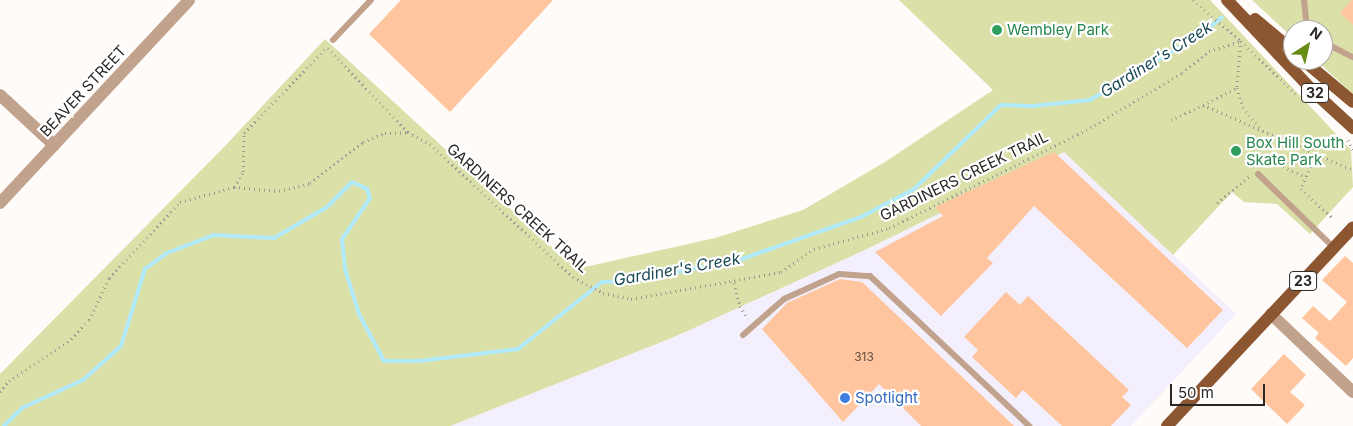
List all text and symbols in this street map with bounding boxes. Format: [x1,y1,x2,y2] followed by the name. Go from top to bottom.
[1097,17,1215,101] water label: Gardiner's Creek
[1283,20,1333,70] north arrow
[1007,21,1109,39] place label: Wembley Park
[1307,23,1326,43] text: N
[991,24,1003,36] marker: Wembley Park
[36,42,130,140] street label: BEAVER STREET
[1300,82,1330,105] road number: 32
[877,127,1051,225] street label: GARDINERS CREEK TRAIL
[1246,133,1344,168] place label: Box Hill South Skate Park
[443,140,593,276] street label: GARDINERS CREEK TRAIL
[1230,145,1242,157] marker: Box Hill South Skate Park
[612,248,742,290] water label: Gardiner's Creek
[1288,270,1318,292] road number: 23
[854,350,874,364] house number: 313
[1173,374,1268,406] scale bar
[1178,383,1214,402] text: 50 m
[855,389,918,407] place label: Spotlight
[839,392,851,404] marker: Spotlight

